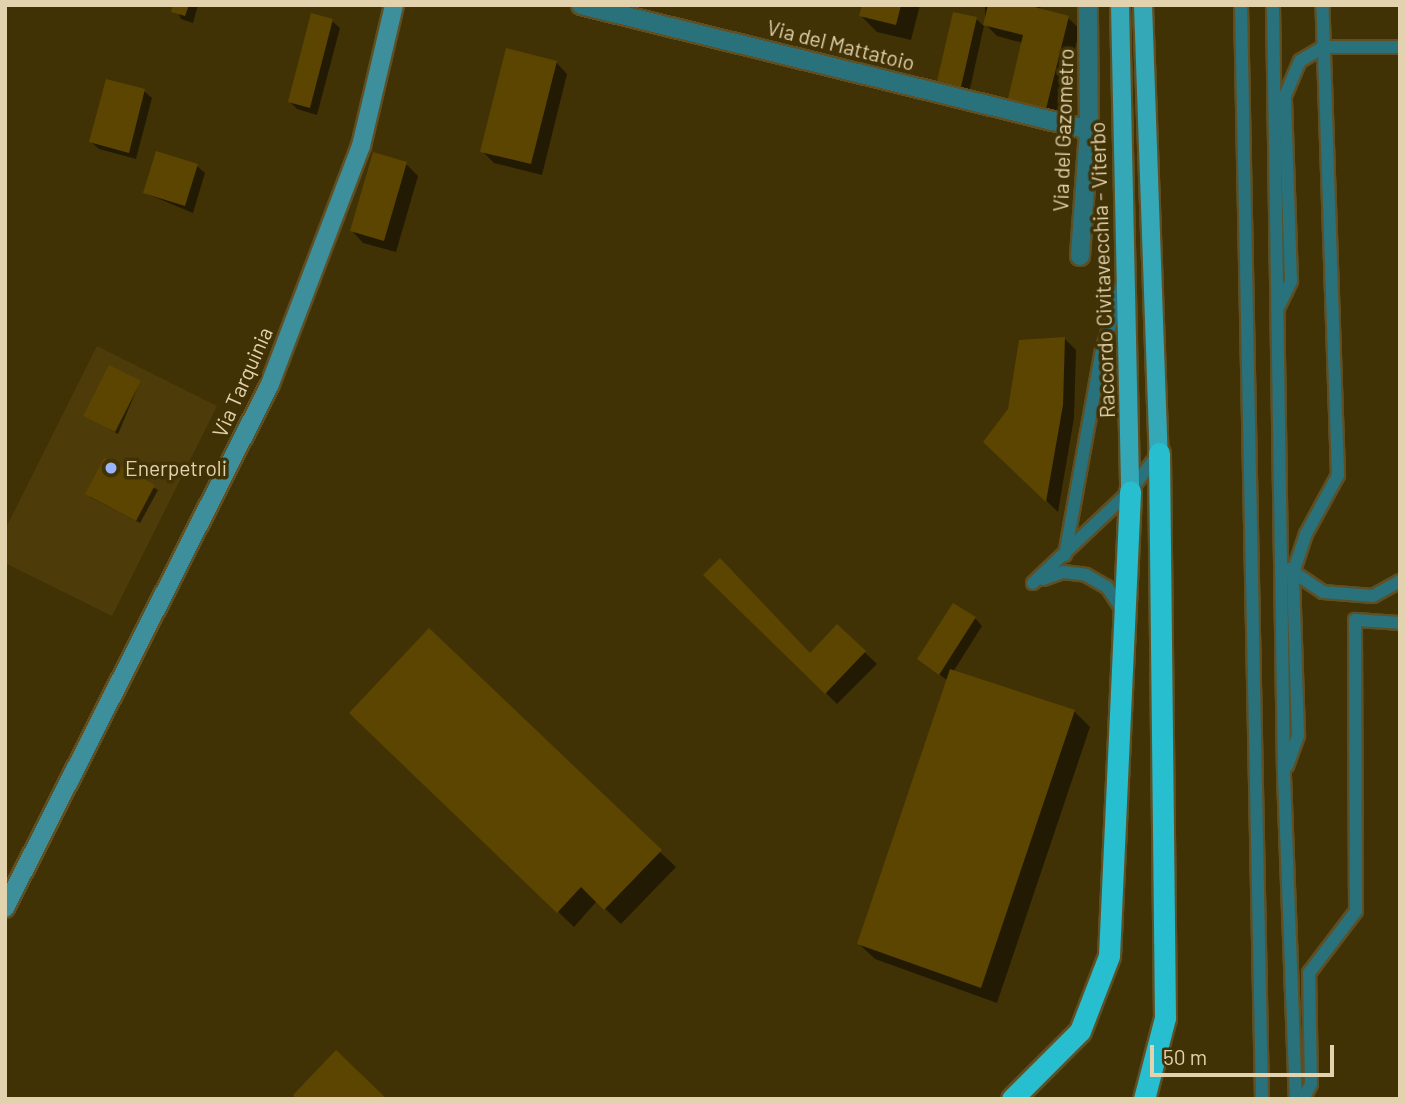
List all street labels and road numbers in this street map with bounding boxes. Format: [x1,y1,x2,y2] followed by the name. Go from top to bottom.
[764,14,918,76] street label: Via del Mattatoio
[1048,48,1078,212] street label: Via del Gazometro
[1084,121,1120,419] street label: Raccordo Civitavecchia - Viterbo
[206,323,278,441] street label: Via Tarquinia

